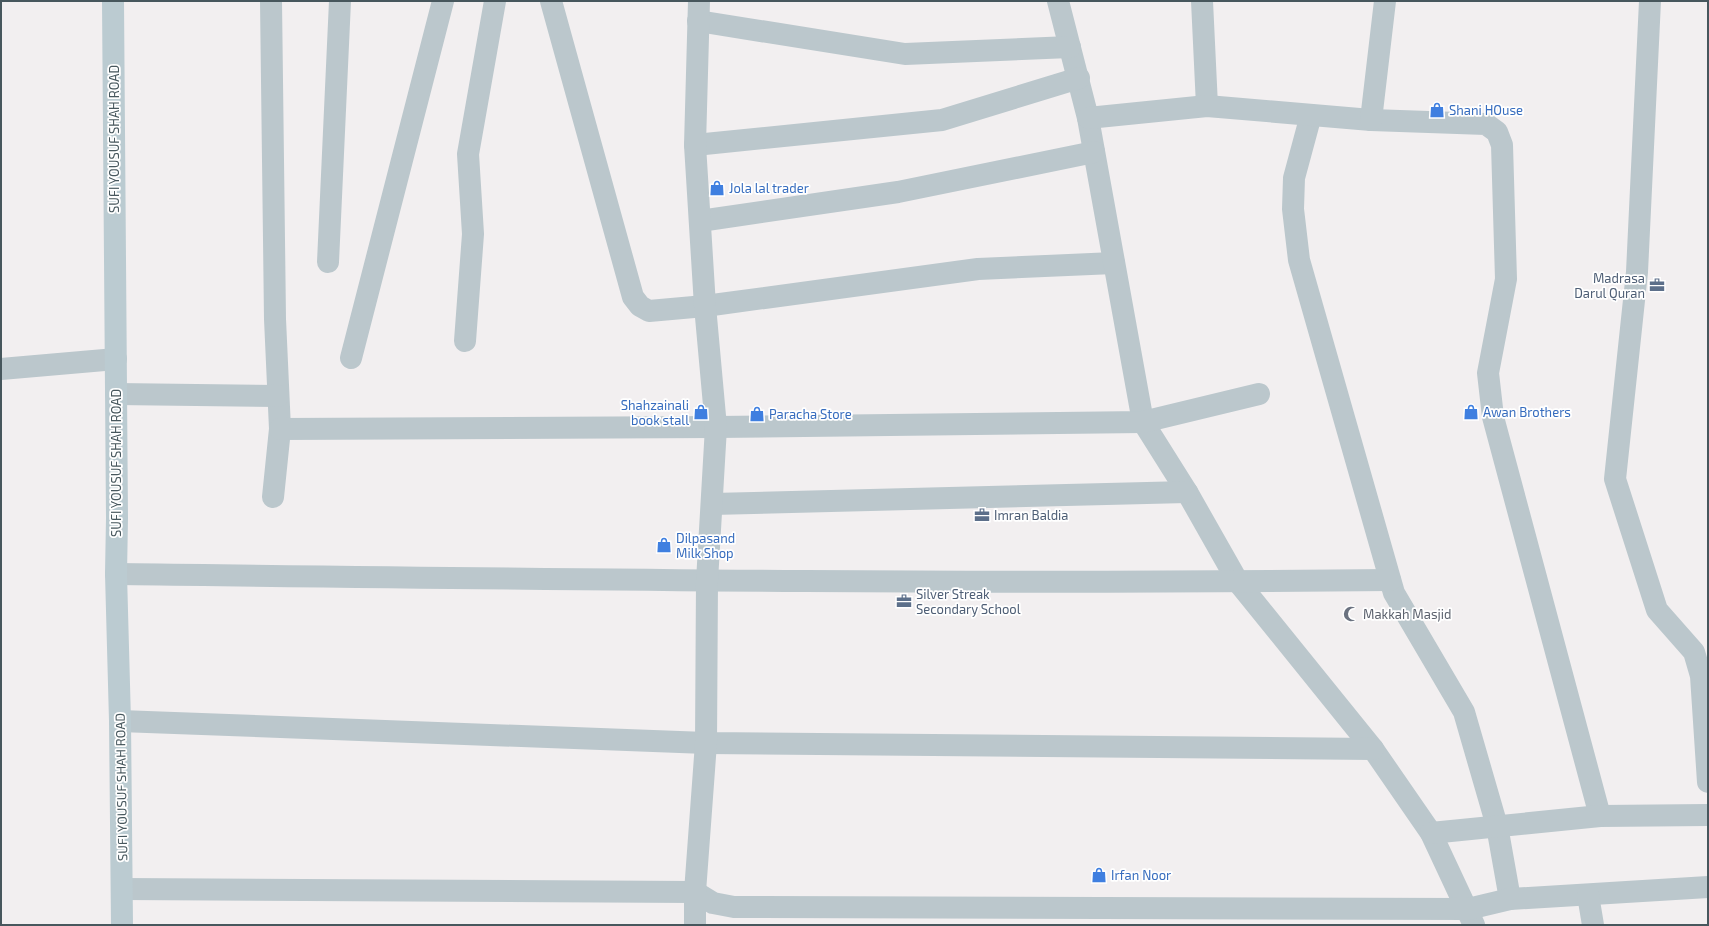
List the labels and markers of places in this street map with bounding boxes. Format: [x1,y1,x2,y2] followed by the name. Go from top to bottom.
[1428,101,1446,119] shop icon: Shani HOuse
[1449,102,1523,118] place label: Shani HOuse
[708,179,726,197] shop icon: Jola lal trader
[729,180,809,196] place label: Jola lal trader
[1574,270,1645,301] place label: Madrasa Darul Quran
[1648,276,1666,294] office icon: Madrasa Darul Quran
[621,397,689,428] place label: Shahzainali book stall
[692,403,710,421] shop icon: Shahzainali book stall
[1462,403,1480,421] shop icon: Awan Brothers
[1483,404,1571,420] place label: Awan Brothers
[748,405,766,423] shop icon: Paracha Store
[769,406,852,422] place label: Paracha Store
[973,506,991,524] office icon: Imran Baldia
[994,507,1068,523] place label: Imran Baldia
[676,530,735,561] place label: Dilpasand Milk Shop
[655,536,673,554] shop icon: Dilpasand Milk Shop
[916,586,1021,617] place label: Silver Streak Secondary School
[895,592,913,610] office icon: Silver Streak Secondary School
[1342,605,1360,623] mosque icon: Makkah Masjid
[1363,606,1451,622] place label: Makkah Masjid
[1090,866,1108,884] shop icon: Irfan Noor
[1111,867,1171,883] place label: Irfan Noor

